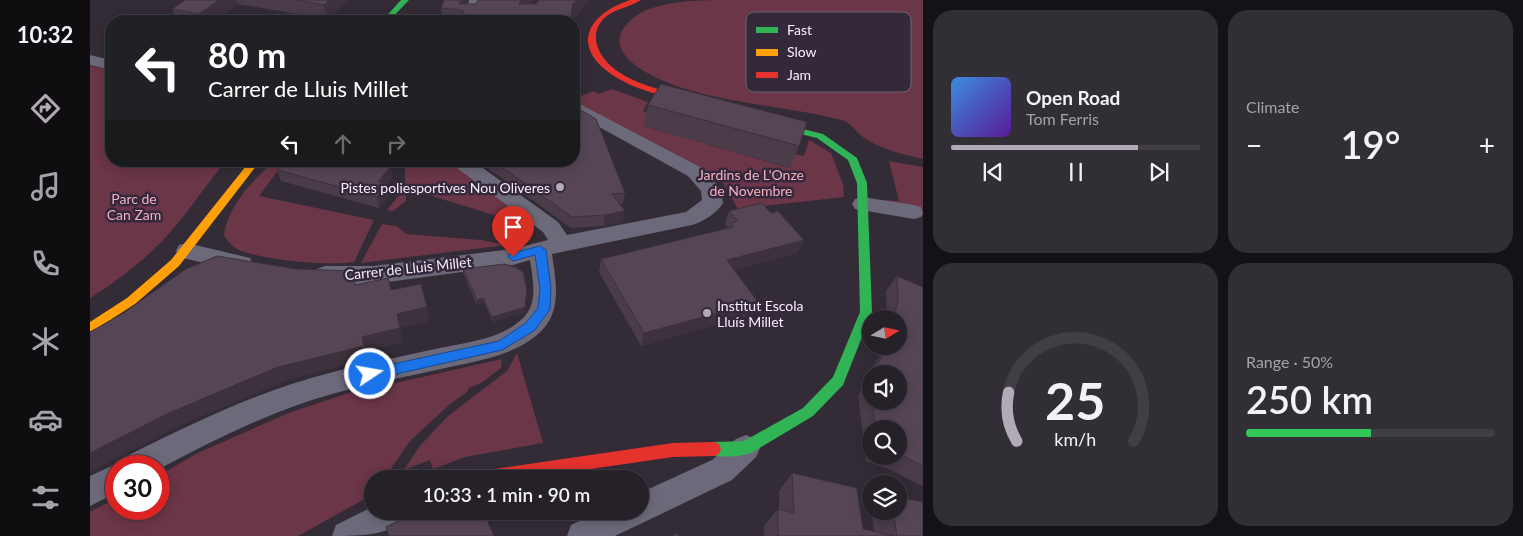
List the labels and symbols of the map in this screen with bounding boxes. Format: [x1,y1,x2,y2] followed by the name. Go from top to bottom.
[746,12,911,92] legend
[787,21,812,38] text: Fast
[787,43,817,60] text: Slow
[787,66,811,83] text: Jam
[698,166,804,199] park label: Jardins de L'Onze de Novembre
[340,179,550,196] place label: Pistes poliesportives Nou Oliveres
[554,181,566,193] marker: Pistes poliesportives Nou Oliveres
[107,190,161,223] park label: Parc de Can Zam
[492,206,534,257] pin
[344,253,472,283] street label: Carrer de Lluis Millet
[717,297,804,330] place label: Institut Escola Lluís Millet
[701,307,713,319] marker: Institut Escola Lluís Millet
[862,310,908,355] north arrow
[343,347,395,399] position arrow
[105,455,170,520] speed limit sign: 30

